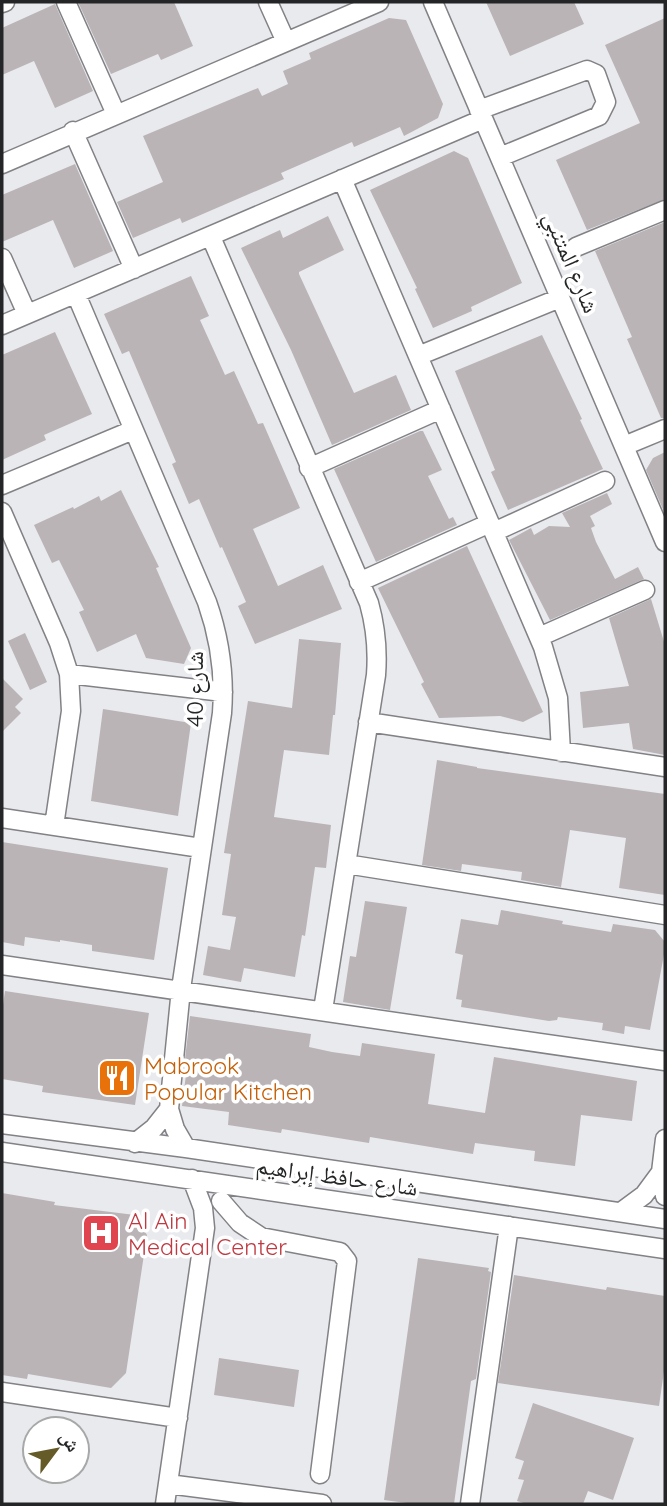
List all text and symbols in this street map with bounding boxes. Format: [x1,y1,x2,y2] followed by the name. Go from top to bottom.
[533,207,606,319] street label: شارع المتنبي
[180,651,210,727] street label: شارع 40
[144,1051,312,1106] place label: Mabrook Popular Kitchen
[96,1057,138,1099] restaurant icon: Mabrook Popular Kitchen
[254,1150,420,1204] street label: شارع حافظ إبراهيم
[128,1206,287,1261] place label: Al Ain Medical Center
[80,1212,122,1254] hospital icon: Al Ain Medical Center
[21,1415,91,1485] north arrow
[55,1426,86,1456] text: ش

